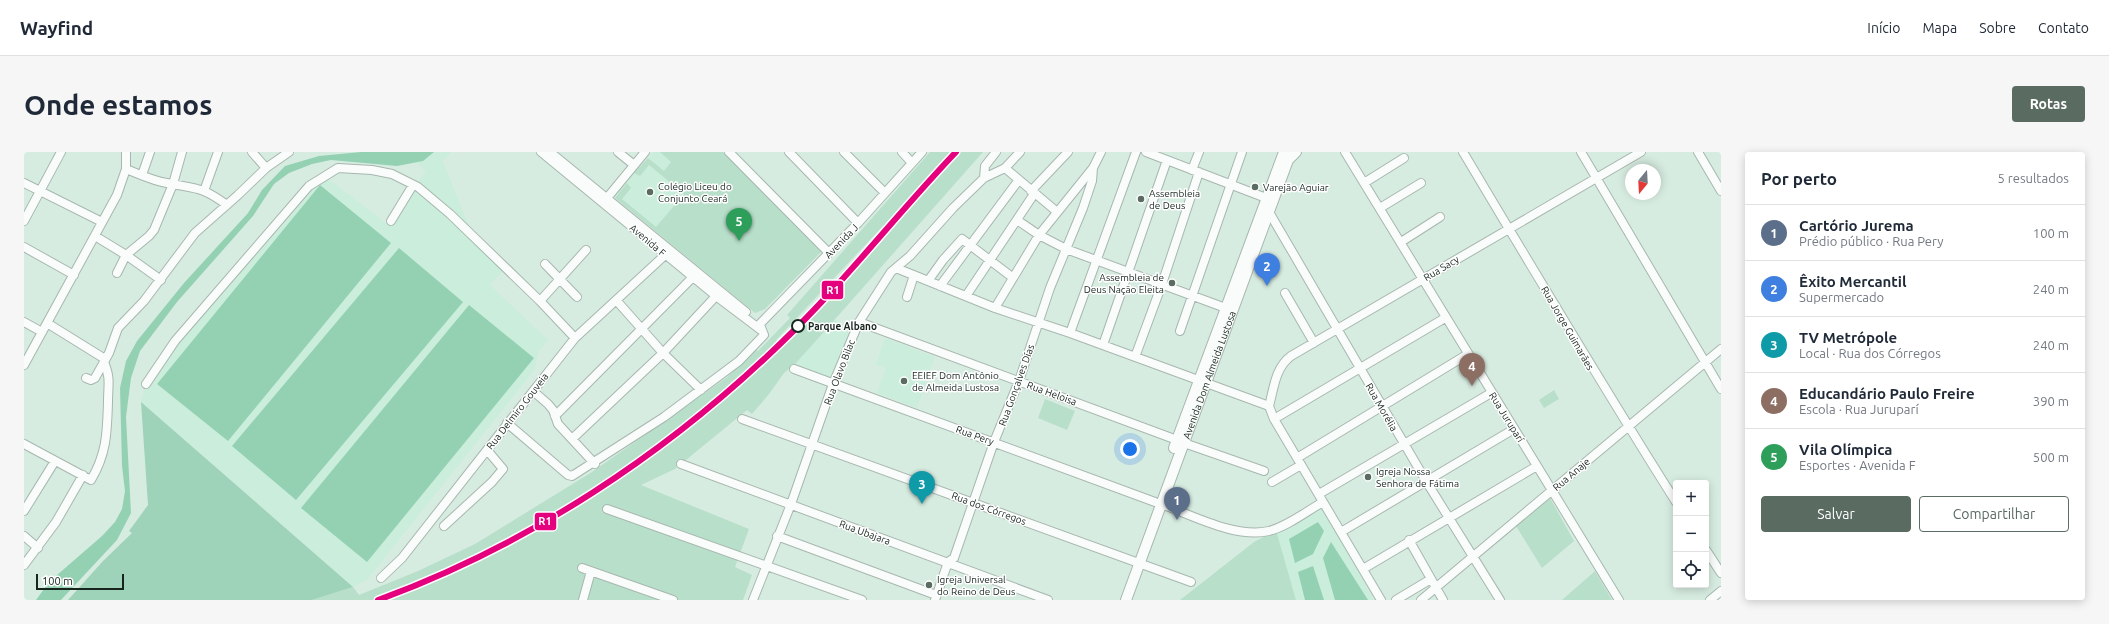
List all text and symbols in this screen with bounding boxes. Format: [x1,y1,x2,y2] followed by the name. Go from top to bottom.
[20,17,93,39] text: Wayfind
[1867,20,1900,36] text: Início
[1922,20,1957,36] text: Mapa
[1979,20,2016,36] text: Sobre
[2038,20,2089,36] text: Contato
[2012,86,2085,122] button: Rotas
[24,89,212,120] text: Onde estamos
[1625,164,1661,200] north arrow
[1761,169,1837,188] text: Por perto
[1998,171,2069,185] text: 5 resultados
[658,181,732,204] place label: Colégio Liceu do Conjunto Ceará
[1250,182,1260,192] marker: Varejão Aguiar
[1263,182,1329,193] place label: Varejão Aguiar
[645,187,655,197] marker: Colégio Liceu do Conjunto Ceará
[1149,188,1200,211] place label: Assembleia de Deus
[1136,194,1146,204] marker: Assembleia de Deus
[726,208,752,241] pin: 5
[1799,217,1914,234] text: Cartório Jurema
[628,222,668,259] street label: Avenida F
[822,222,860,261] street label: Avenida J
[1770,226,1778,240] text: 1
[2033,226,2069,240] text: 100 m
[1799,234,1944,248] text: Prédio público · Rua Pery
[1254,253,1280,286] pin: 2
[1422,253,1461,283] street label: Rua Sacy
[1084,272,1164,295] place label: Assembleia de Deus Nação Eleita
[1799,273,1907,290] text: Êxito Mercantil
[1167,278,1177,288] marker: Assembleia de Deus Nação Eleita
[821,280,844,300] line badge: R1
[1770,282,1778,296] text: 2
[2033,282,2069,296] text: 240 m
[826,284,840,296] text: R1
[1539,284,1596,372] street label: Rua Jorge Guimarães
[1799,290,1884,304] text: Supermercado
[1181,309,1238,440] street label: Avenida Dom Almeida Lustosa
[791,319,805,333] marker: Parque Albano
[808,321,877,332] place label: Parque Albano
[1799,329,1897,346] text: TV Metrópole
[822,338,857,406] street label: Rua Olavo Bilac
[1770,338,1778,352] text: 3
[2033,338,2069,352] text: 240 m
[997,343,1036,427] street label: Rua Gonçalves Días
[1799,346,1941,360] text: Local · Rua dos Córregos
[1459,353,1485,386] pin: 4
[912,370,999,393] place label: EEIEF Dom Antônio de Almeida Lustosa
[484,371,551,452] street label: Rua Delmiro Gouveia
[899,376,909,386] marker: EEIEF Dom Antônio de Almeida Lustosa
[1025,379,1078,408] street label: Rua Heloisa
[1363,381,1400,433] street label: Rua Morélia
[1799,385,1975,402] text: Educandário Paulo Freire
[1487,390,1527,445] street label: Rua Juruparí
[1770,394,1778,408] text: 4
[2033,394,2069,408] text: 390 m
[1799,402,1919,416] text: Escola · Rua Juruparí
[954,424,995,447] street label: Rua Pery
[1120,439,1140,459] your location
[1799,441,1892,458] text: Vila Olímpica
[1770,450,1778,464] text: 5
[2033,450,2069,464] text: 500 m
[1551,456,1592,493] street label: Rua Anaje
[1799,458,1916,472] text: Esportes · Avenida F
[1376,466,1459,489] place label: Igreja Nossa Senhora de Fátima
[909,471,935,504] pin: 3
[1363,472,1373,482] marker: Igreja Nossa Senhora de Fátima
[1673,480,1709,588] map controls
[1673,480,1709,516] button: +
[1164,487,1190,520] pin: 1
[950,490,1028,527] street label: Rua dos Córregos
[1761,496,1911,532] button: Salvar
[1919,496,2069,532] button: Compartilhar
[534,512,557,531] line badge: R1
[538,515,552,527] text: R1
[1673,516,1709,552] button: −
[838,518,892,547] street label: Rua Ubajara
[1673,552,1709,588] button: locate
[36,572,124,591] scale bar
[937,574,1015,597] place label: Igreja Universal do Reino de Deus
[42,575,73,587] text: 100 m
[924,580,934,590] marker: Igreja Universal do Reino de Deus

